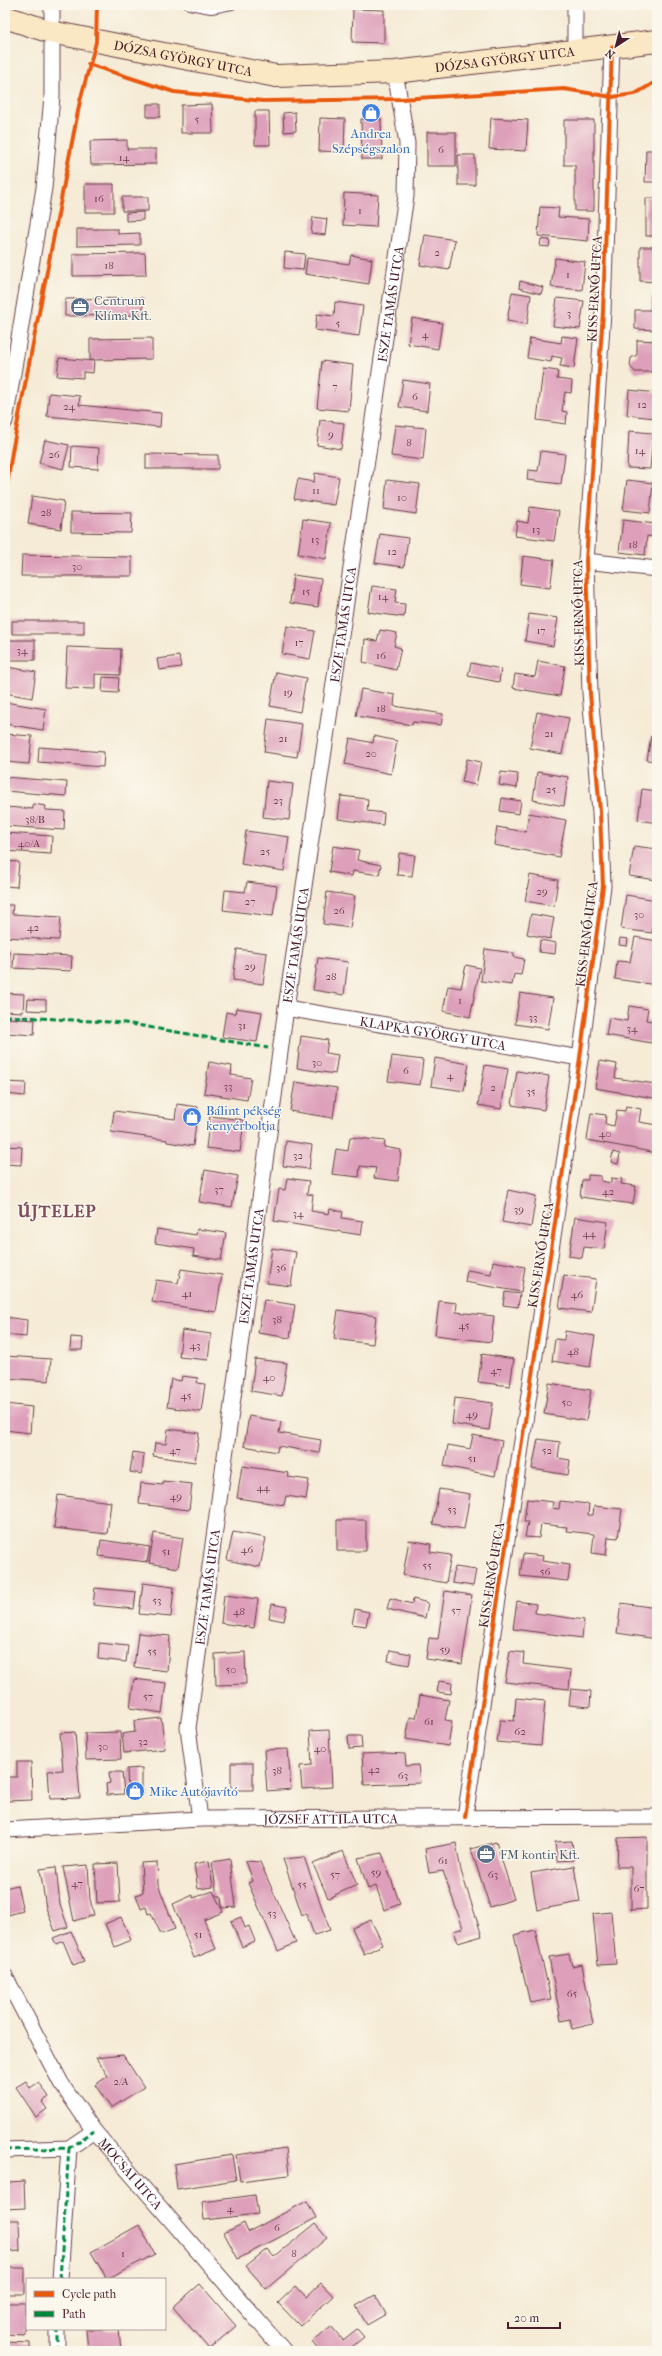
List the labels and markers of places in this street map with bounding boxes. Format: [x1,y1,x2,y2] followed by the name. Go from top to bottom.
[360,102,382,124] shop icon: Andrea Szépségszalon
[332,126,411,156] place label: Andrea Szépségszalon
[94,293,151,323] place label: Centrum Klíma Kft.
[69,296,91,318] office icon: Centrum Klíma Kft.
[206,1103,282,1133] place label: Bálint pékség kenyérboltja
[181,1106,203,1128] shop icon: Bálint pékség kenyérboltja
[124,1780,146,1802] shop icon: Mike Autójavító
[149,1784,238,1799] place label: Mike Autójavító
[475,1843,497,1865] office icon: FM kontir Kft.
[500,1847,580,1862] place label: FM kontir Kft.

